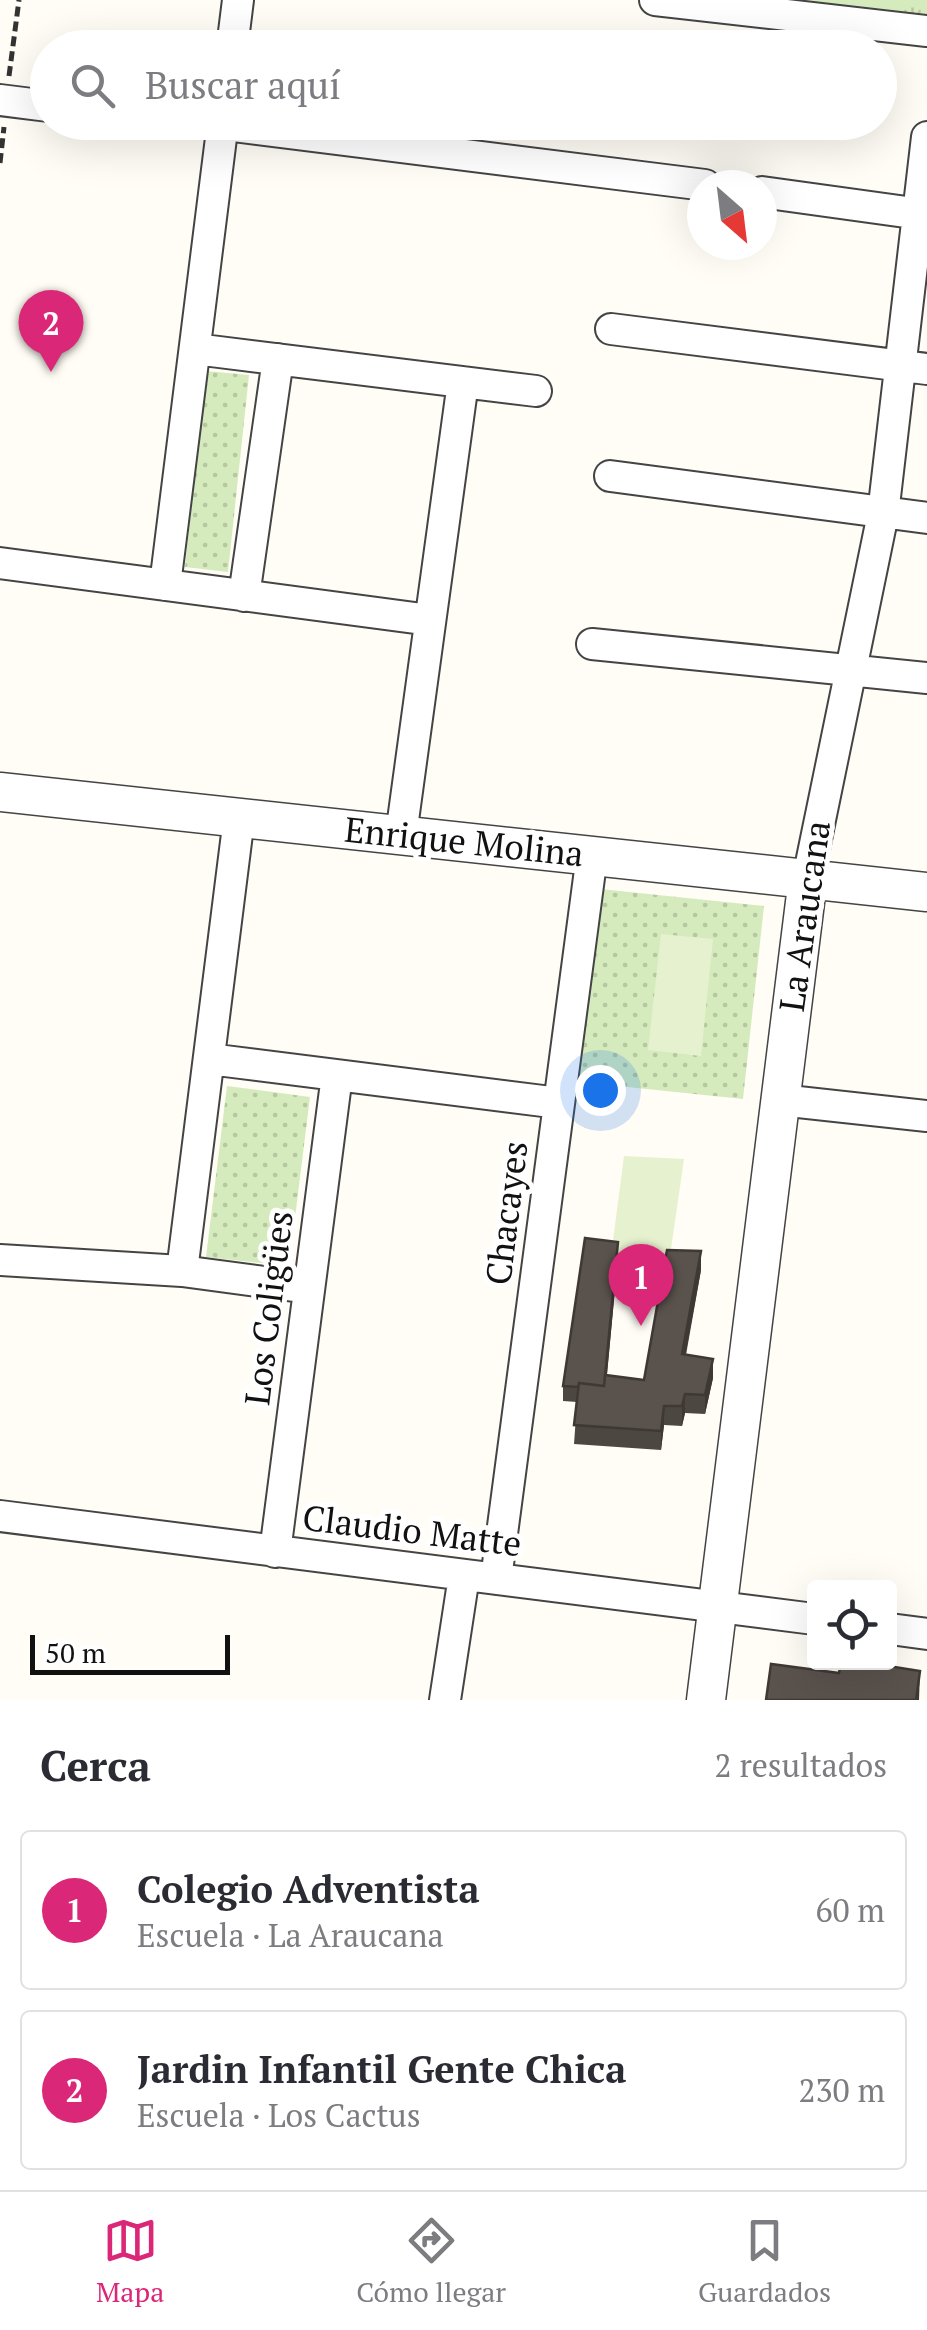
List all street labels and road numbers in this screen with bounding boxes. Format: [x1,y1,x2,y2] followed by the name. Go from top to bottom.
[342,806,586,876] street label: Enrique Molina
[768,817,840,1014] street label: La Araucana
[474,1138,538,1287] street label: Chacayes
[233,1208,303,1408] street label: Los Coligües
[300,1494,524,1566] street label: Claudio Matte

